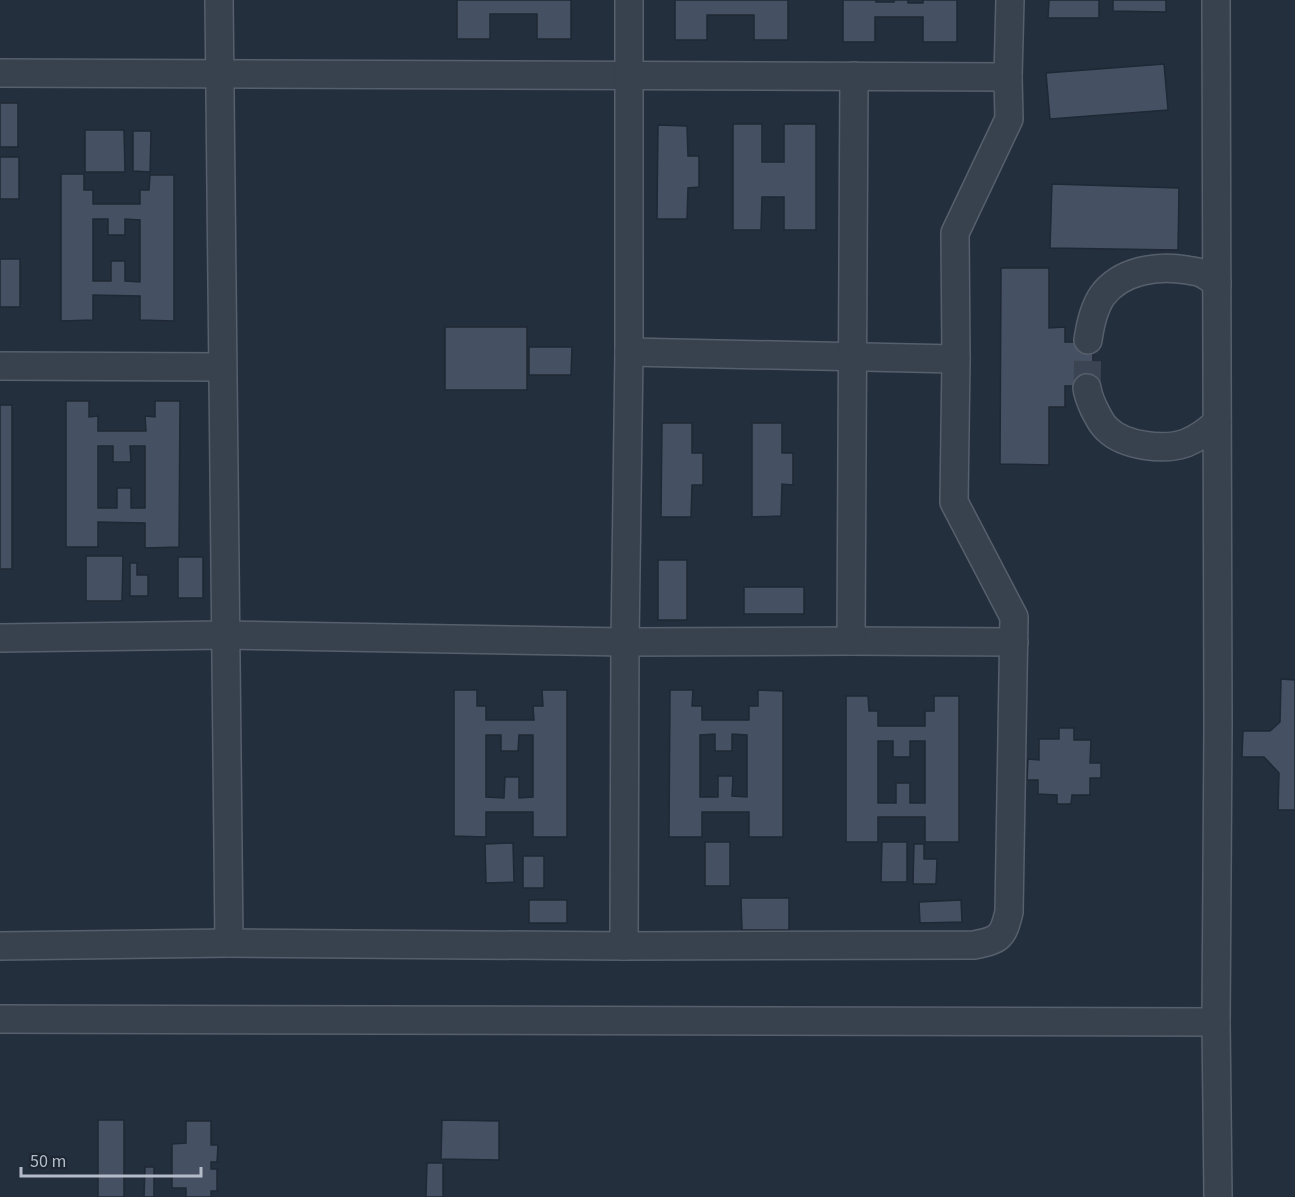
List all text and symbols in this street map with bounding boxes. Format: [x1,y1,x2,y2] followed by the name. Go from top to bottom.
[21,1140,201,1178] scale bar
[30,1149,66,1174] text: 50 m

